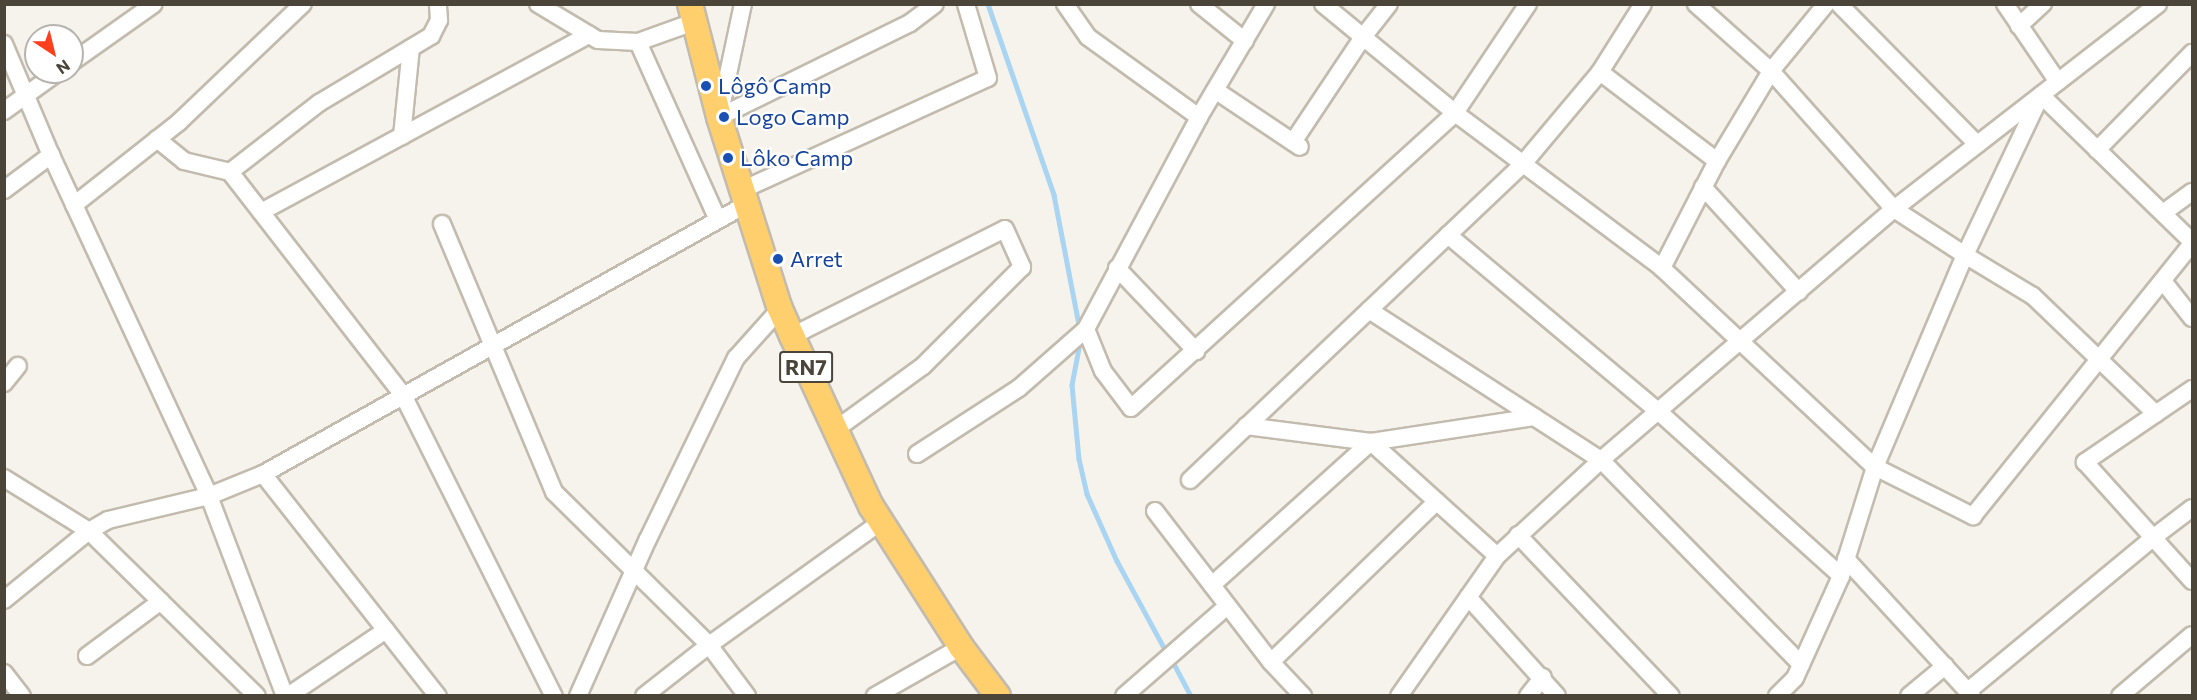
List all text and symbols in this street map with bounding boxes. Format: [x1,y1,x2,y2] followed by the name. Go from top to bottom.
[24,24,84,84] north arrow
[53,56,74,79] text: N
[718,73,832,99] place label: Lôgô Camp
[699,79,713,93] marker: Lôgô Camp
[736,104,850,130] place label: Logo Camp
[717,110,731,124] marker: Logo Camp
[740,145,853,171] place label: Lôko Camp
[721,151,735,165] marker: Lôko Camp
[790,246,843,272] place label: Arret
[771,252,785,266] marker: Arret
[779,349,833,385] road number: RN7

